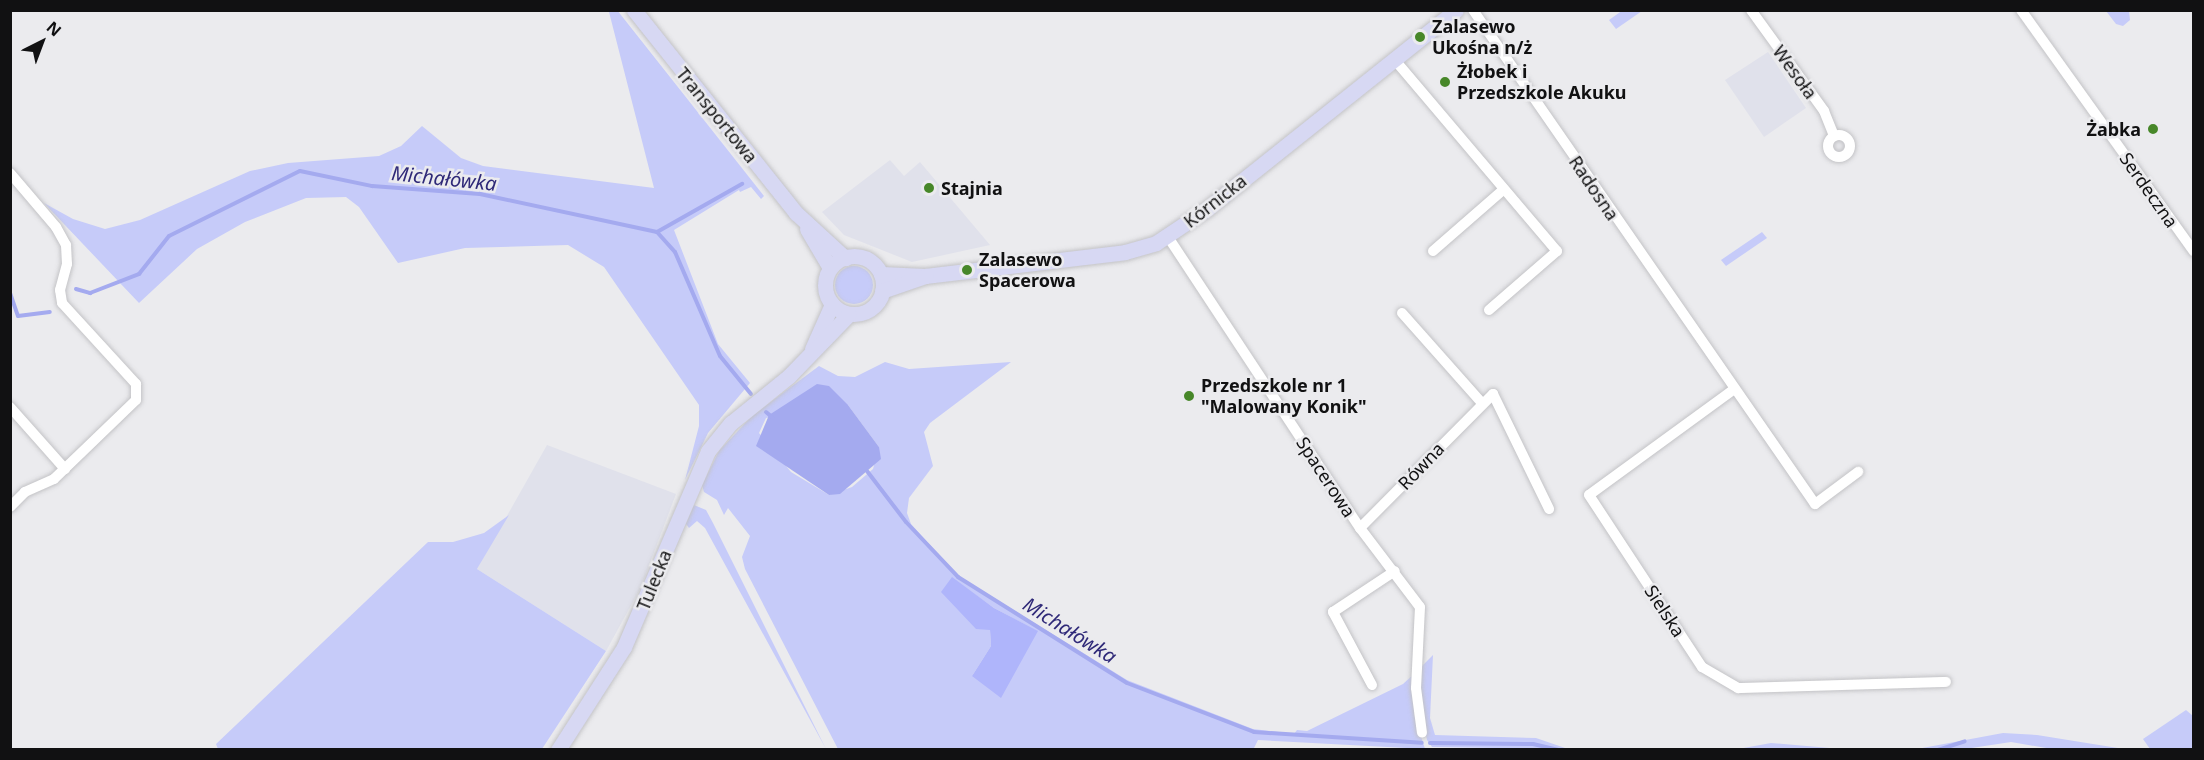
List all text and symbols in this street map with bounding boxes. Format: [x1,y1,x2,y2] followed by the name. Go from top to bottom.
[12,12,72,72] north arrow
[42,16,66,41] text: N
[1432,16,1532,58] place label: Zalasewo Ukośna n/ż
[1413,30,1427,44] marker: Zalasewo Ukośna n/ż
[1768,41,1822,103] street label: Wesoła
[1457,61,1627,104] place label: Żłobek i Przedszkole Akuku
[672,63,762,167] street label: Transportowa
[1438,75,1452,89] marker: Żłobek i Przedszkole Akuku
[2086,118,2141,140] place label: Żabka
[2146,122,2160,136] marker: Żabka
[2115,148,2183,232] street label: Serdeczna
[1565,152,1623,224] street label: Radosna
[390,161,498,195] water label: Michałówka
[1179,170,1251,232] street label: Kórnicka
[941,177,1003,199] place label: Stajnia
[922,181,936,195] marker: Stajnia
[979,249,1076,292] place label: Zalasewo Spacerowa
[960,263,974,277] marker: Zalasewo Spacerowa
[1201,375,1367,418] place label: Przedszkole nr 1 "Malowany Konik"
[1182,389,1196,403] marker: Przedszkole nr 1 "Malowany Konik"
[1292,433,1360,521] street label: Spacerowa
[1393,438,1449,494] street label: Równa
[632,547,676,613] street label: Tulecka
[1640,581,1690,641] street label: Sielska
[1019,592,1121,668] water label: Michałówka

